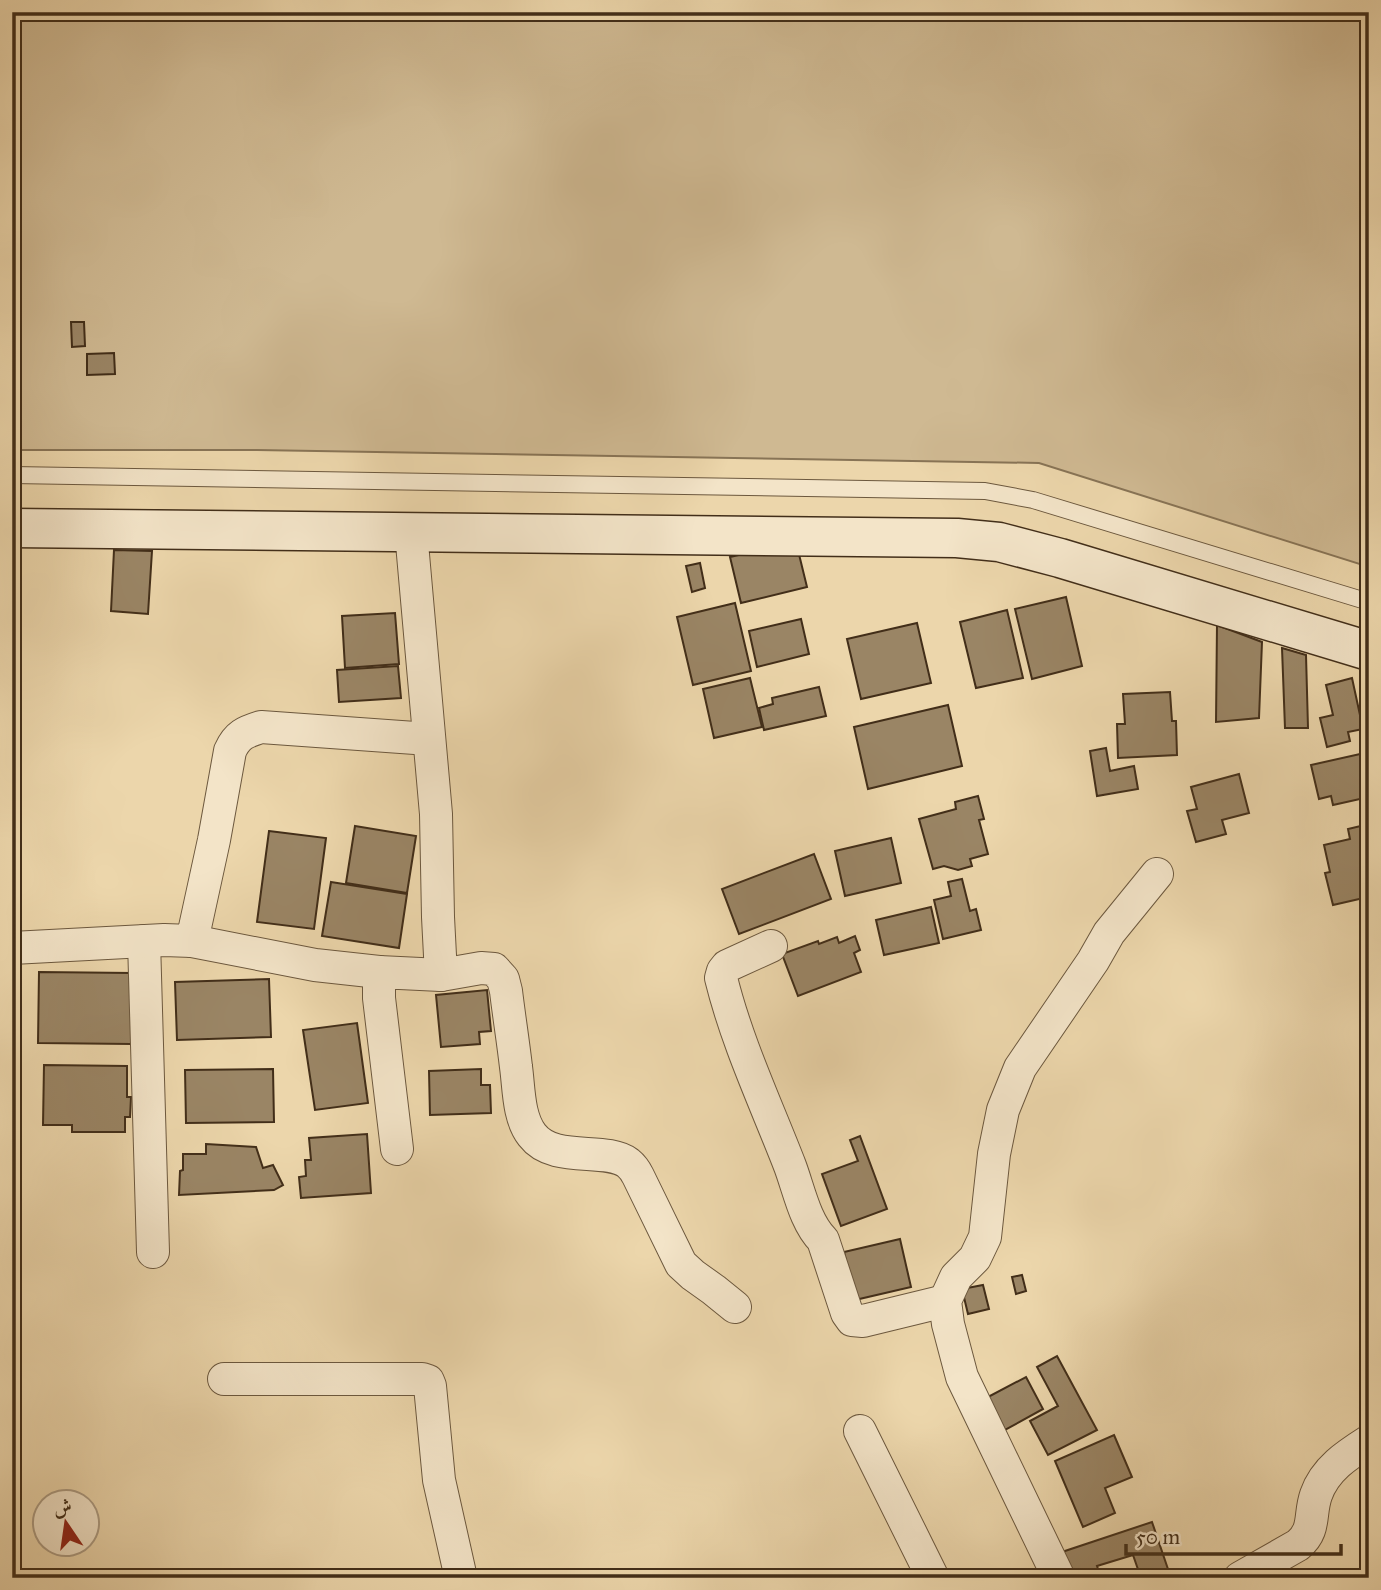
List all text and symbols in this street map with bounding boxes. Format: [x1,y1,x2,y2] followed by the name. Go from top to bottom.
[32,1488,102,1558] north arrow
[51,1494,74,1520] text: ش
[1126,1513,1341,1557] scale bar
[1136,1524,1181,1550] text: 50 m

